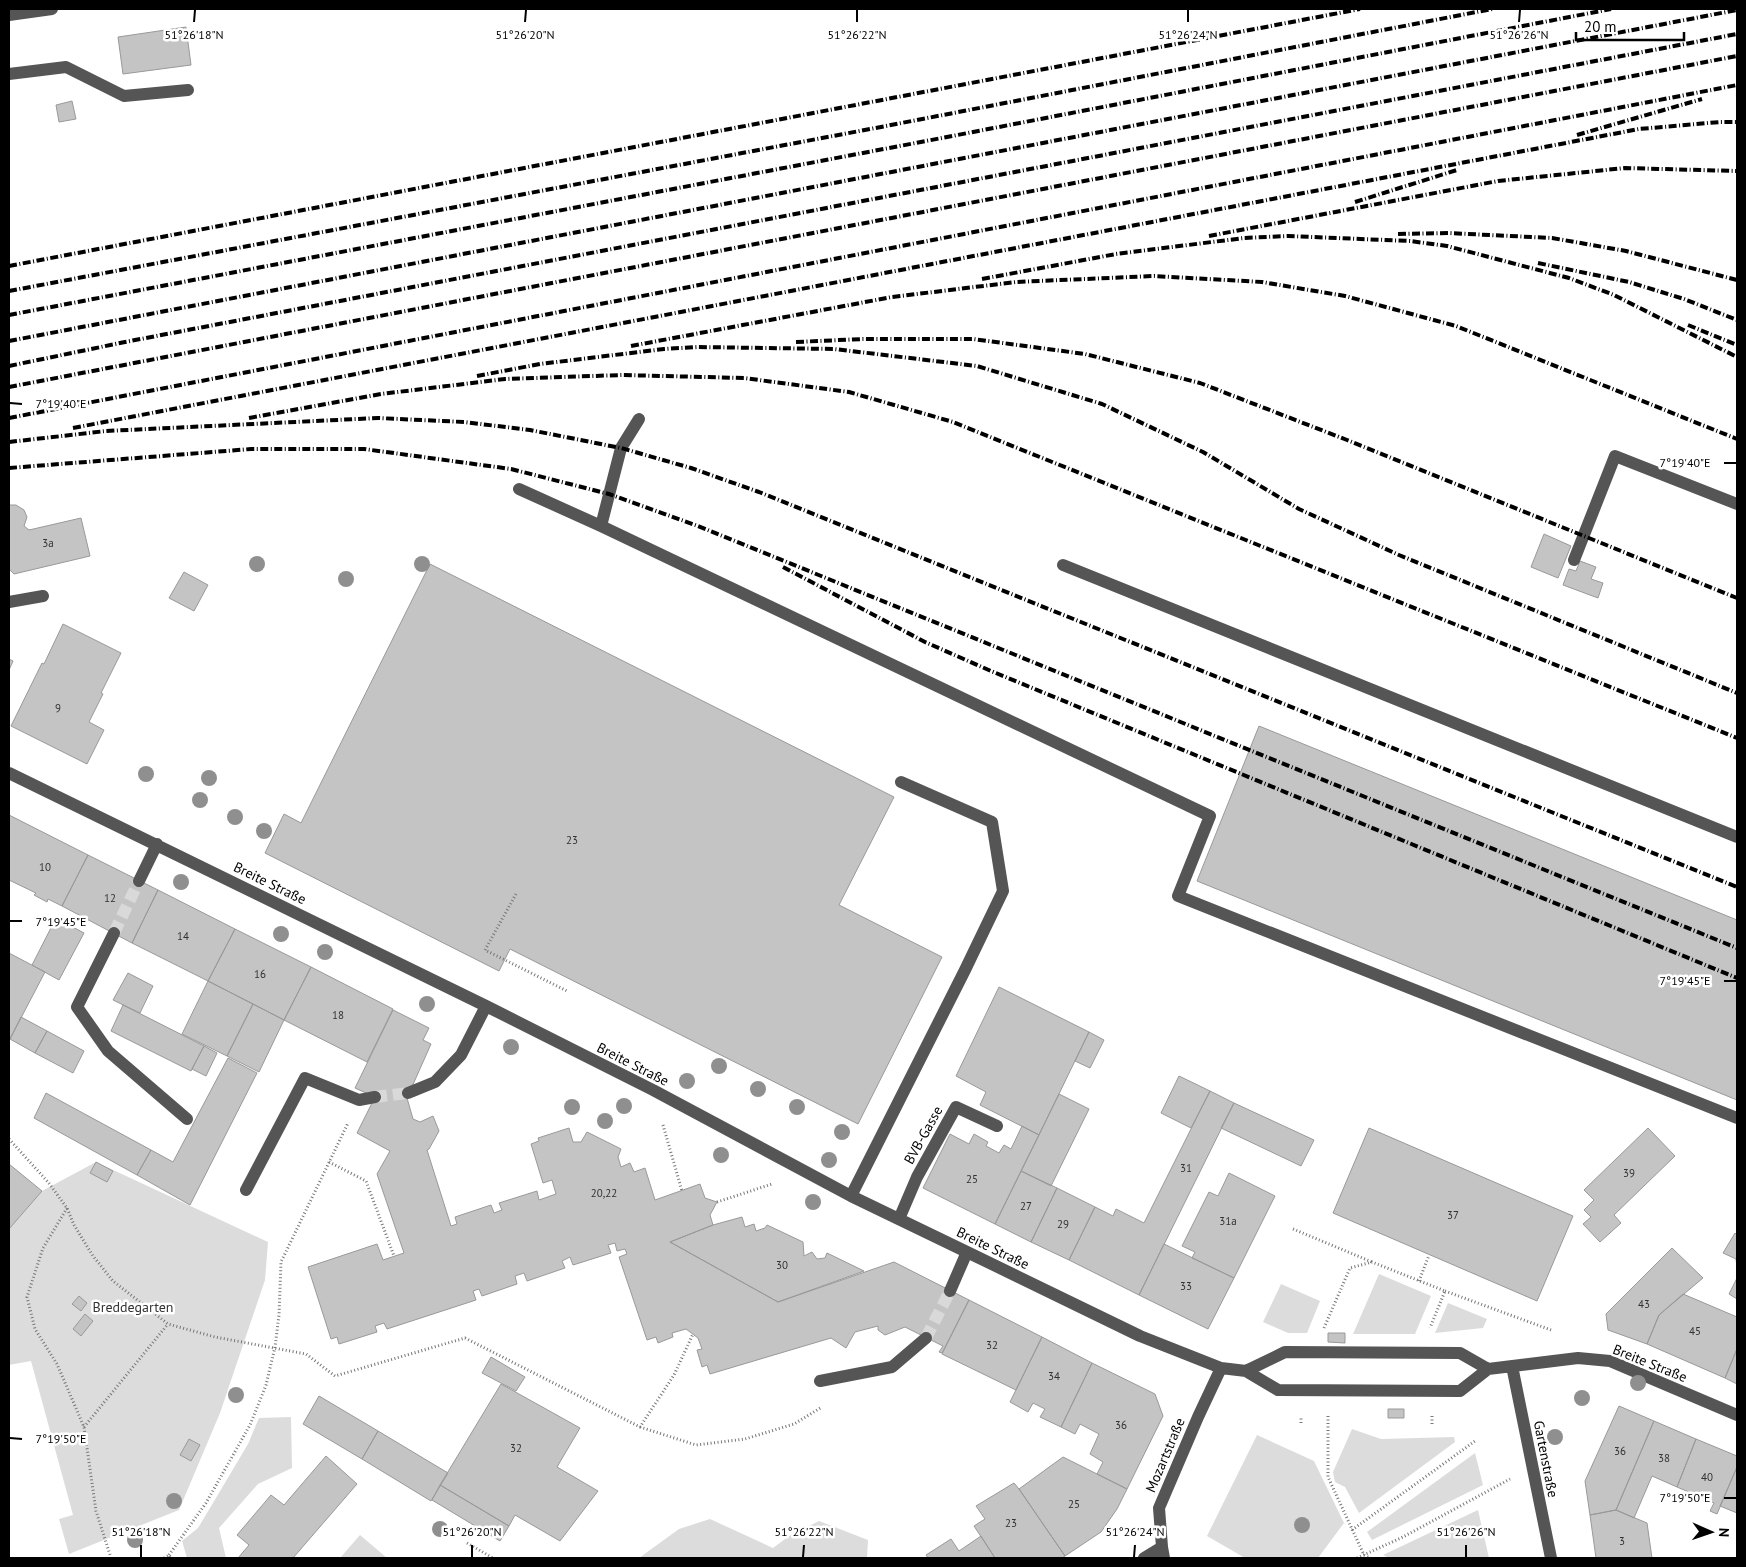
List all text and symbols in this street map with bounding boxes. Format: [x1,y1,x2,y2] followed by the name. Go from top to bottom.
[1576,10,1684,42] scale bar
[1584,17,1617,36] text: 20 m
[164,27,224,42] text: 51°26'18"N
[495,27,555,42] text: 51°26'20"N
[827,27,887,42] text: 51°26'22"N
[1158,27,1218,42] text: 51°26'24"N
[1489,27,1549,42] text: 51°26'26"N
[36,396,86,411] text: 7°19'40"E
[1660,455,1710,470] text: 7°19'40"E
[42,536,54,550] house number: 3a
[55,701,61,715] house number: 9
[566,833,578,847] house number: 23
[231,858,309,908] street label: Breite Straße
[39,860,51,874] house number: 10
[104,891,116,905] house number: 12
[36,914,86,929] text: 7°19'45"E
[177,929,189,943] house number: 14
[254,967,266,981] house number: 16
[1660,973,1710,988] text: 7°19'45"E
[332,1008,344,1022] house number: 18
[594,1038,672,1090] street label: Breite Straße
[900,1103,946,1167] street label: BVB-Gasse
[1180,1161,1192,1175] house number: 31
[1623,1166,1635,1180] house number: 39
[966,1172,978,1186] house number: 25
[591,1186,617,1200] house number: 20,22
[1020,1199,1032,1213] house number: 27
[1447,1208,1459,1222] house number: 37
[1219,1214,1237,1228] house number: 31a
[1057,1217,1069,1231] house number: 29
[954,1223,1032,1273] street label: Breite Straße
[776,1258,788,1272] house number: 30
[1180,1279,1192,1293] house number: 33
[1638,1297,1650,1311] house number: 43
[92,1298,174,1316] park label: Breddegarten
[1689,1324,1701,1338] house number: 45
[986,1338,998,1352] house number: 32
[1610,1340,1690,1386] street label: Breite Straße
[1048,1369,1060,1383] house number: 34
[1141,1415,1189,1495] street label: Mozartstraße
[1115,1418,1127,1432] house number: 36
[1530,1419,1562,1499] street label: Gartenstraße
[36,1431,86,1446] text: 7°19'50"E
[510,1441,522,1455] house number: 32
[1614,1444,1626,1458] house number: 36
[1658,1451,1670,1465] house number: 38
[1701,1470,1713,1484] house number: 40
[1660,1490,1710,1505] text: 7°19'50"E
[1068,1497,1080,1511] house number: 25
[1686,1507,1736,1557] north arrow
[1005,1516,1017,1530] house number: 23
[111,1524,171,1539] text: 51°26'18"N
[442,1524,502,1539] text: 51°26'20"N
[774,1524,834,1539] text: 51°26'22"N
[1105,1524,1165,1539] text: 51°26'24"N
[1436,1524,1496,1539] text: 51°26'26"N
[1715,1528,1733,1537] text: N
[1619,1534,1625,1548] house number: 3

